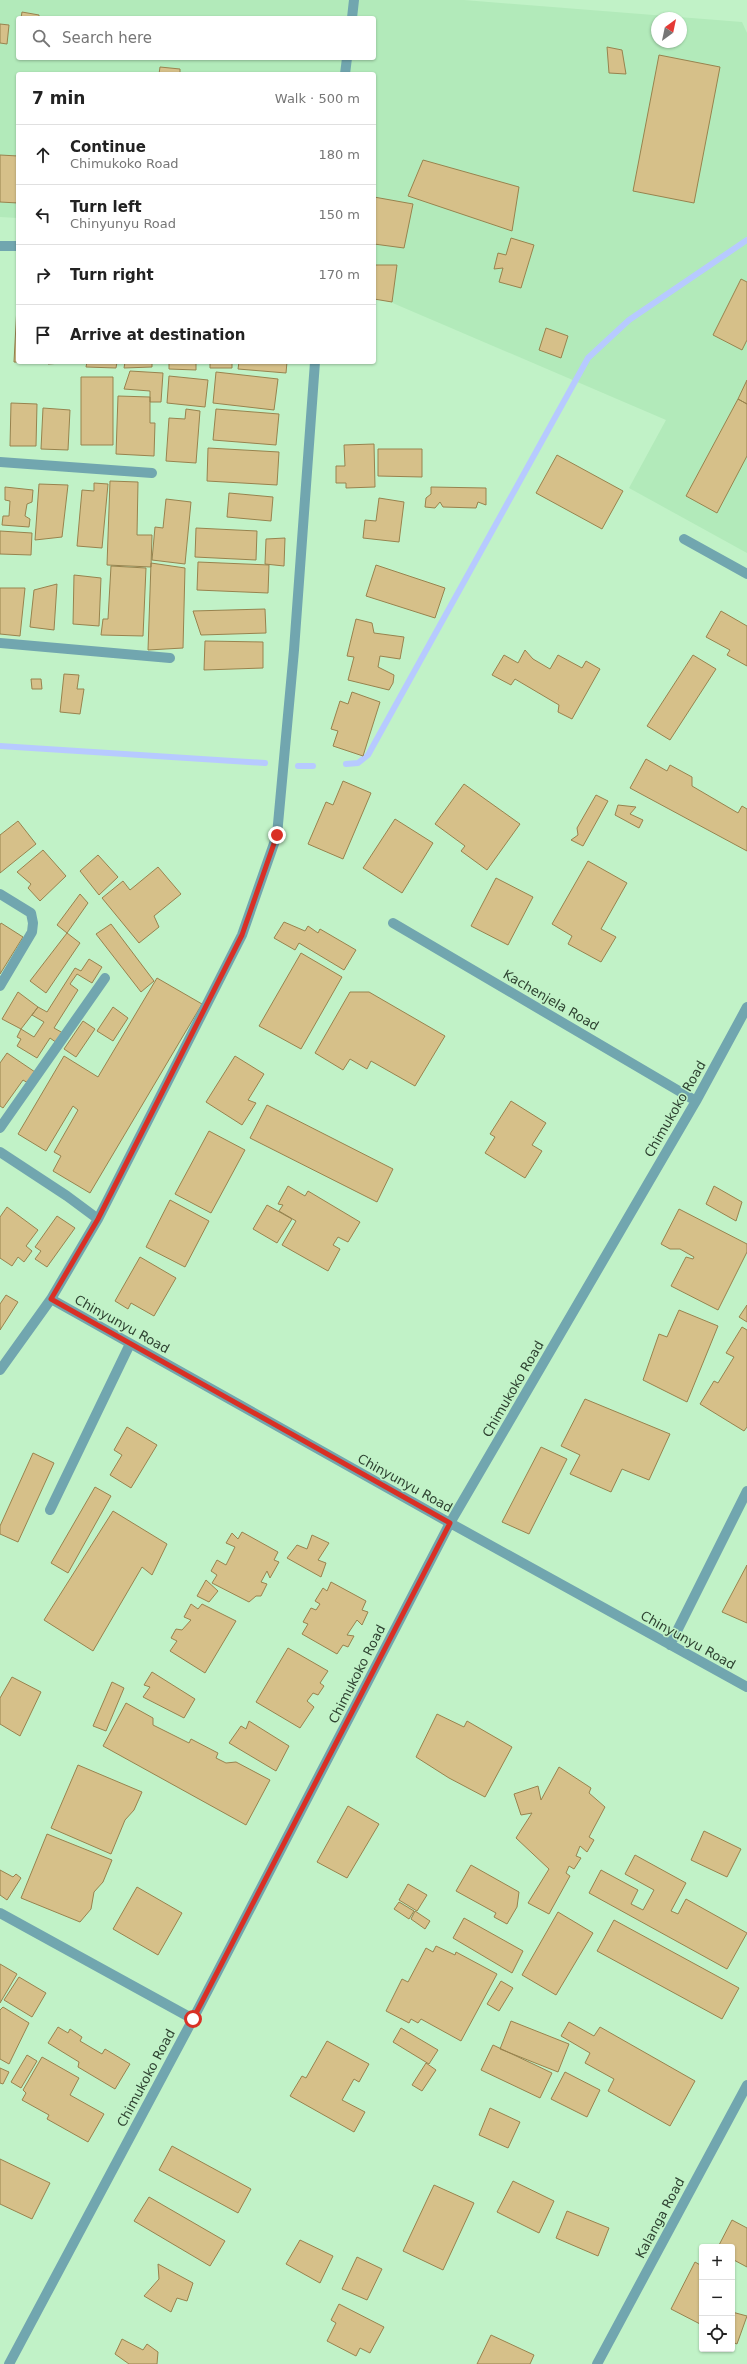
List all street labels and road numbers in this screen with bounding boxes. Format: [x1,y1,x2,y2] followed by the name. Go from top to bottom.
[501,967,601,1033] street label: Kachenjela Road
[641,1058,709,1160] street label: Chimukoko Road
[72,1292,172,1356] street label: Chinyunyu Road
[479,1338,547,1440] street label: Chimukoko Road
[355,1451,455,1515] street label: Chinyunyu Road
[638,1608,738,1672] street label: Chinyunyu Road
[326,1622,388,1726] street label: Chimukoko Road
[114,2027,178,2129] street label: Chimukoko Road
[632,2175,688,2261] street label: Kalanga Road

